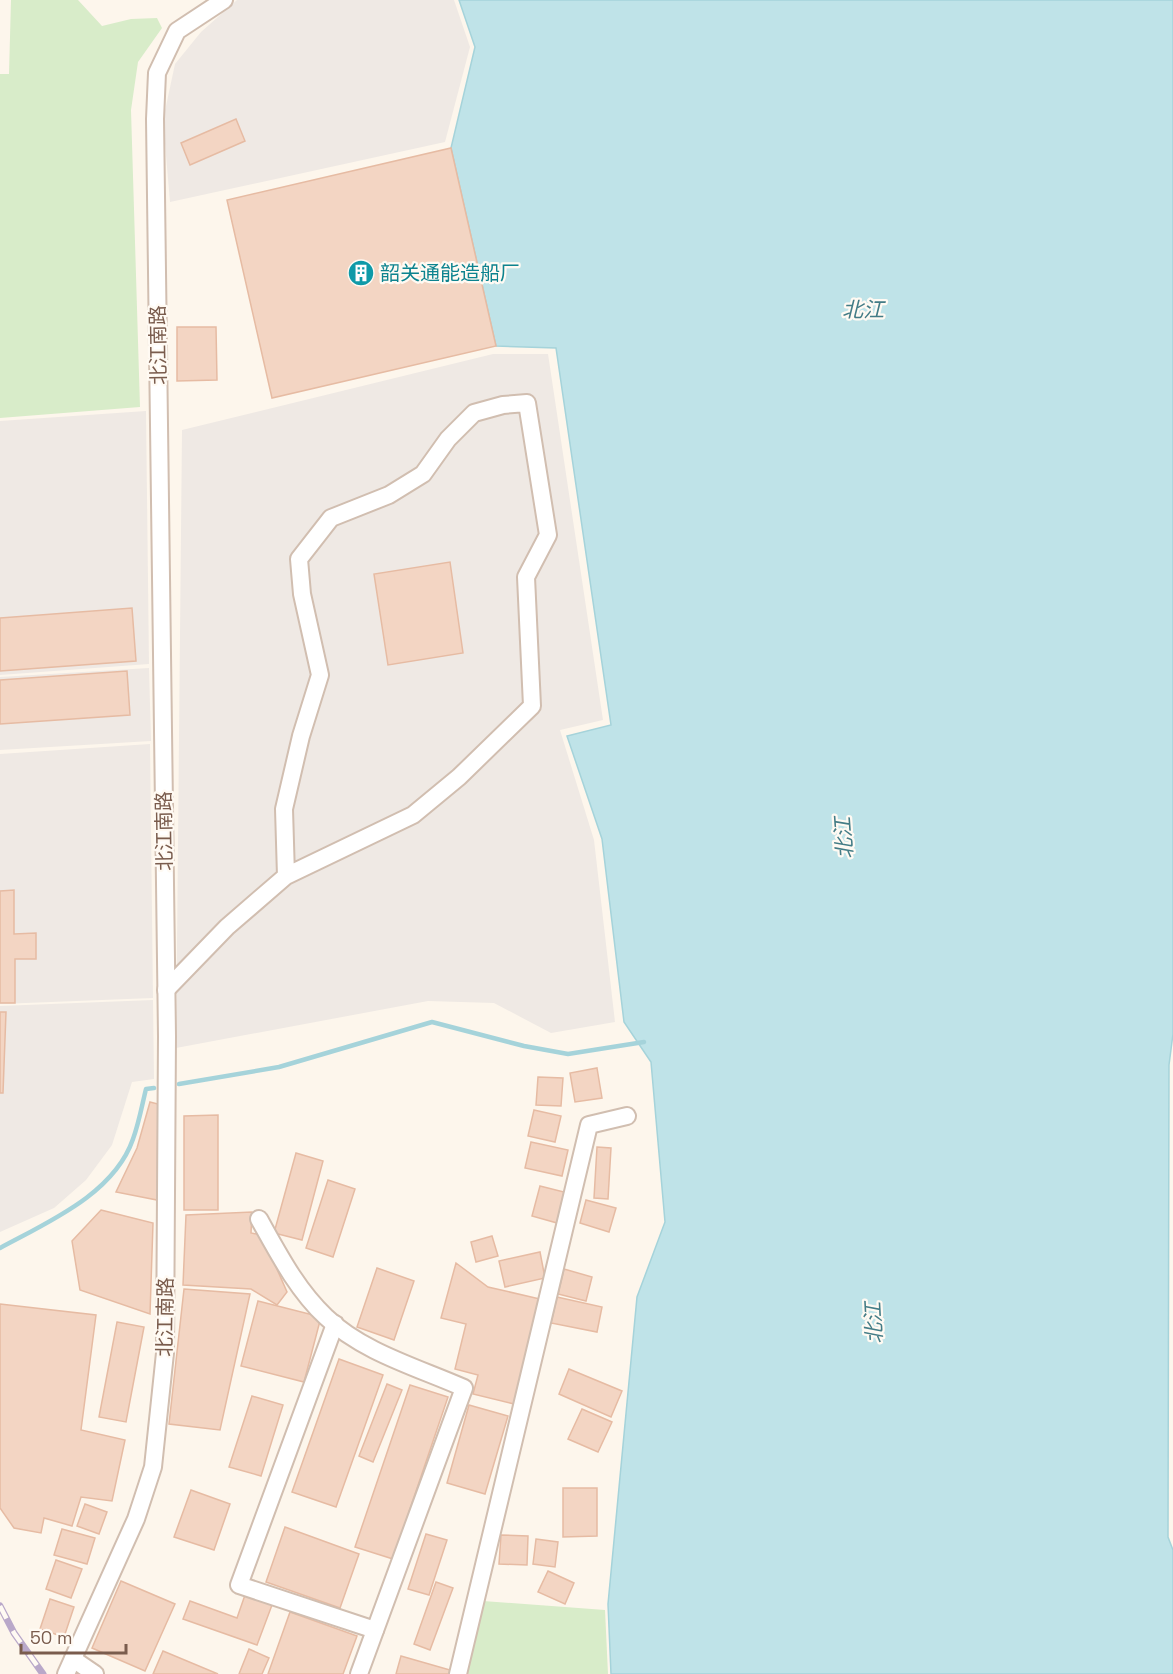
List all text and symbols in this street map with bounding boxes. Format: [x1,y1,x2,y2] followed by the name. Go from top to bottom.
[346,258,376,288] building icon: 韶关通能造船厂
[380,260,520,286] place label: 韶关通能造船厂
[842,296,886,323] water label: 北江
[144,305,172,385] street label: 北江南路
[150,791,178,871] street label: 北江南路
[828,814,858,860] water label: 北江
[151,1277,179,1357] street label: 北江南路
[859,1299,888,1345] water label: 北江
[21,1617,126,1655] scale bar
[30,1626,72,1649] text: 50 m

